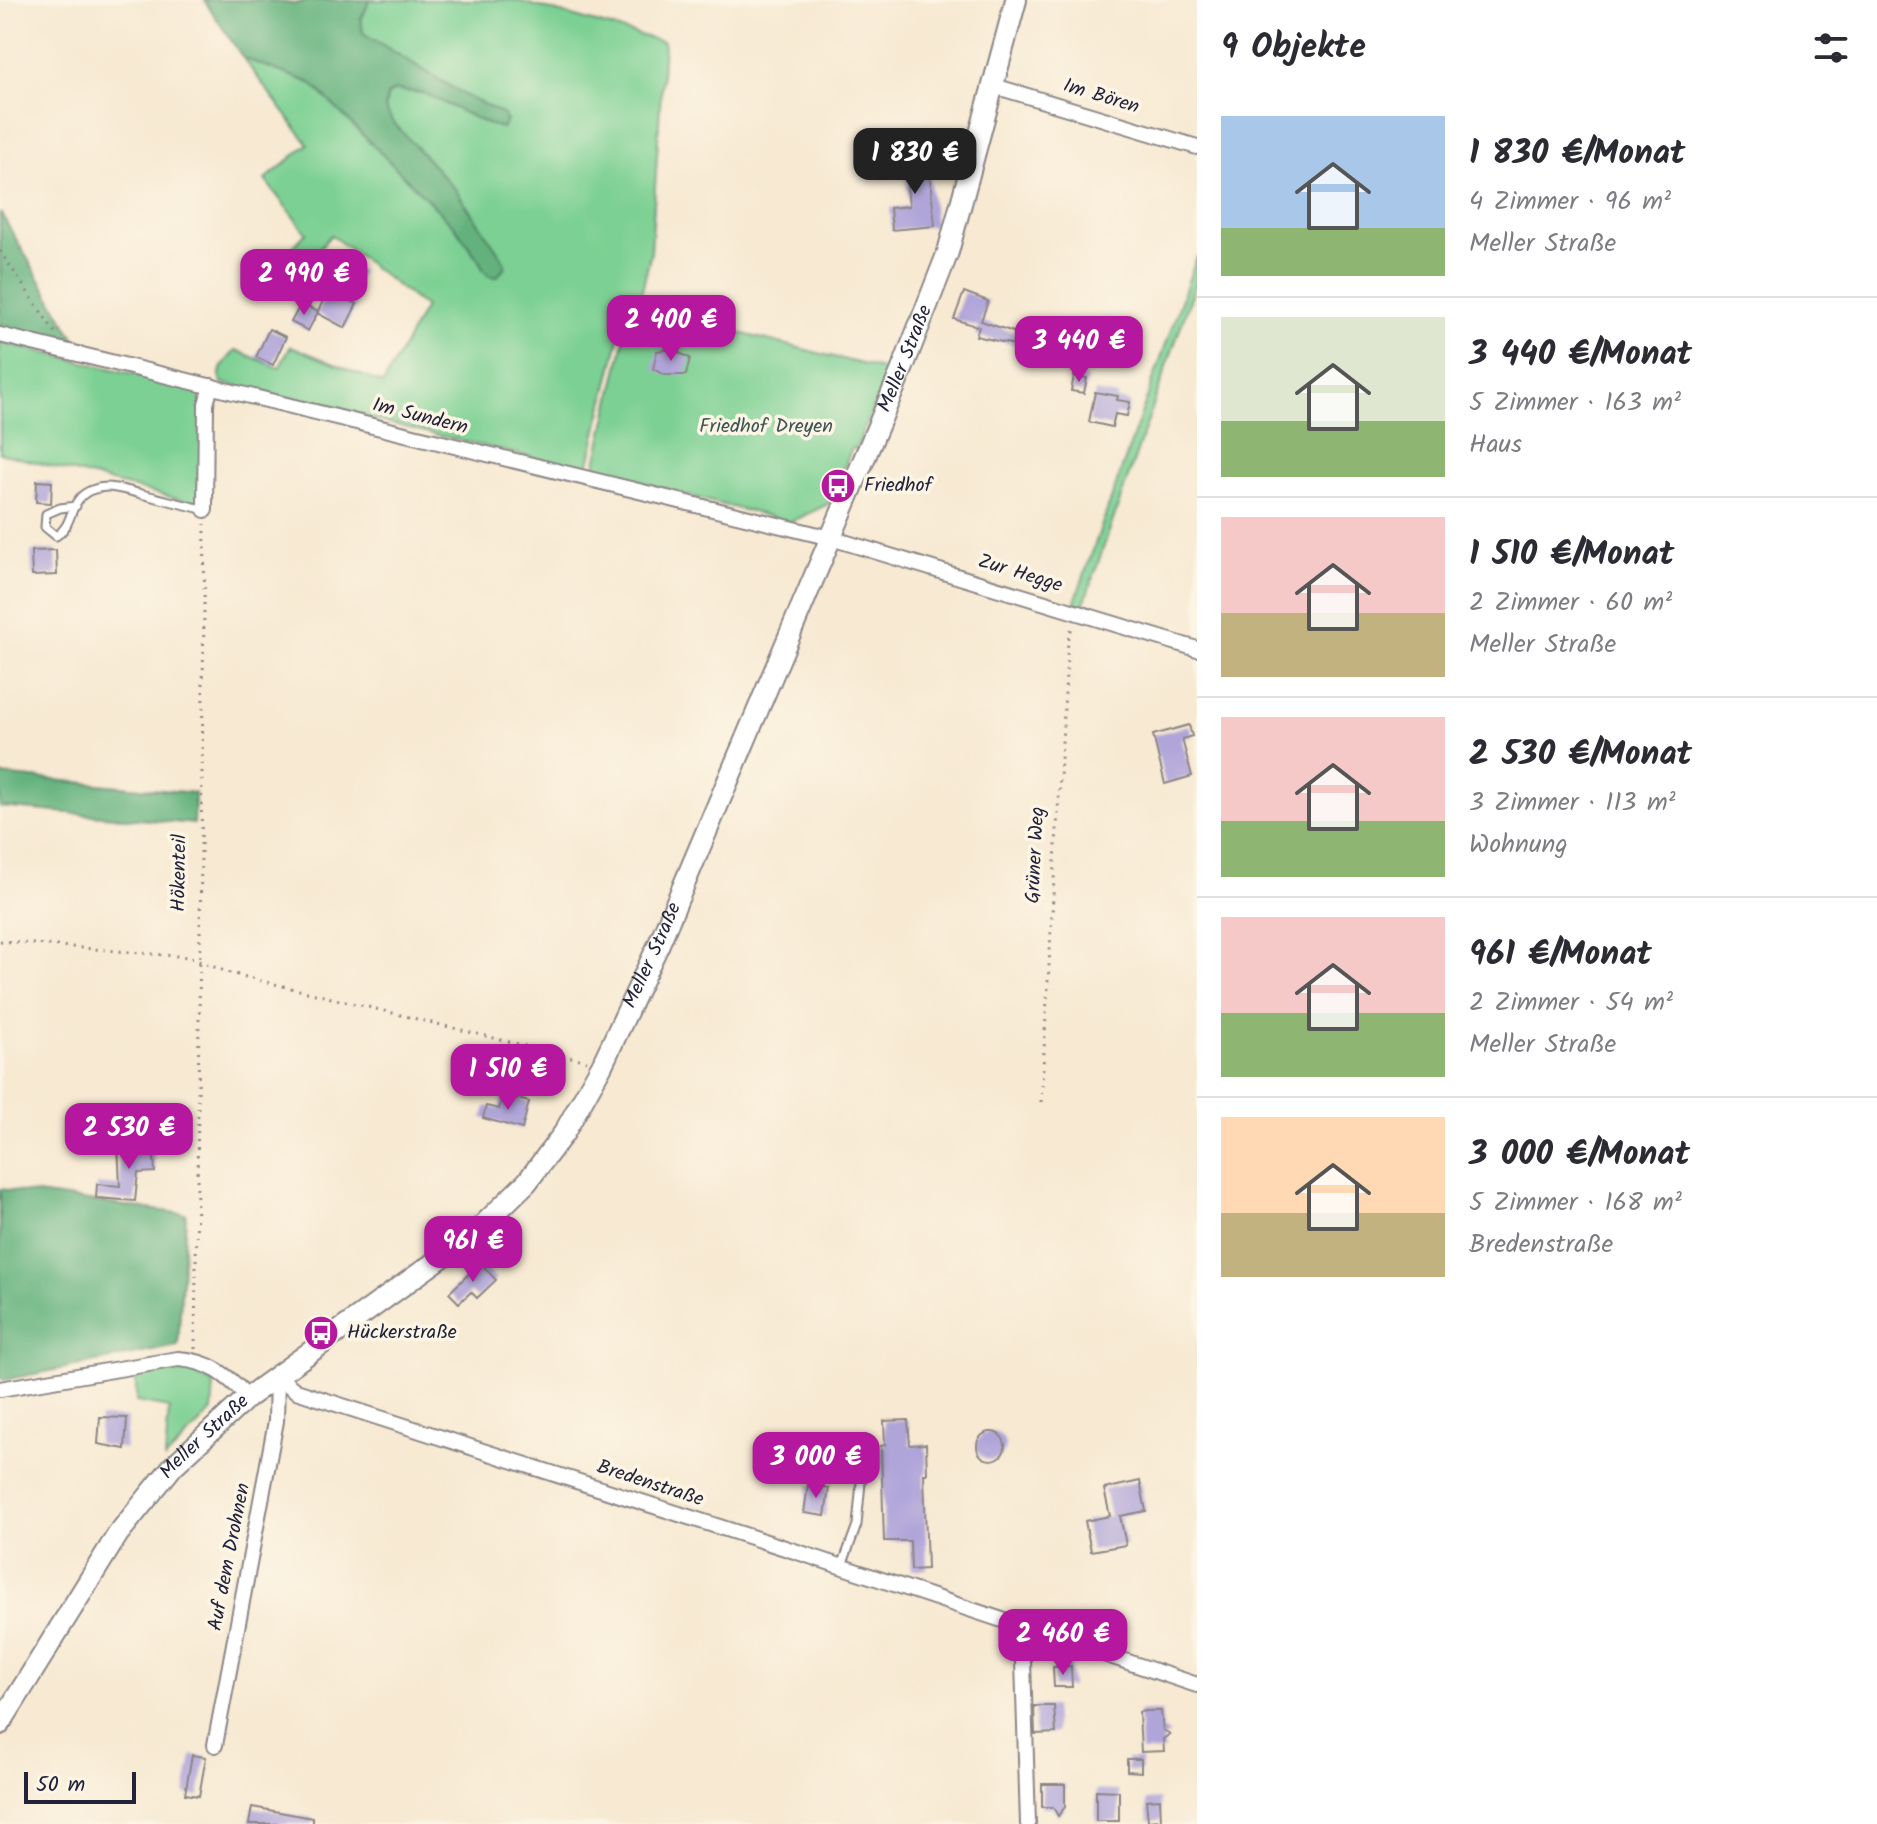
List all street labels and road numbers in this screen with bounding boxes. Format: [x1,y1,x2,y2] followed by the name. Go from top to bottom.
[1059,70,1143,124] street label: Im Bören
[870,300,942,418] street label: Meller Straße
[369,390,471,444] street label: Im Sundern
[974,546,1066,602] street label: Zur Hegge
[1017,806,1055,904] street label: Grüner Weg
[163,834,197,912] street label: Hökenteil
[615,897,691,1014] street label: Meller Straße
[152,1387,257,1487] street label: Meller Straße
[592,1452,708,1516] street label: Bredenstraße
[200,1480,260,1634] street label: Auf dem Drohnen

